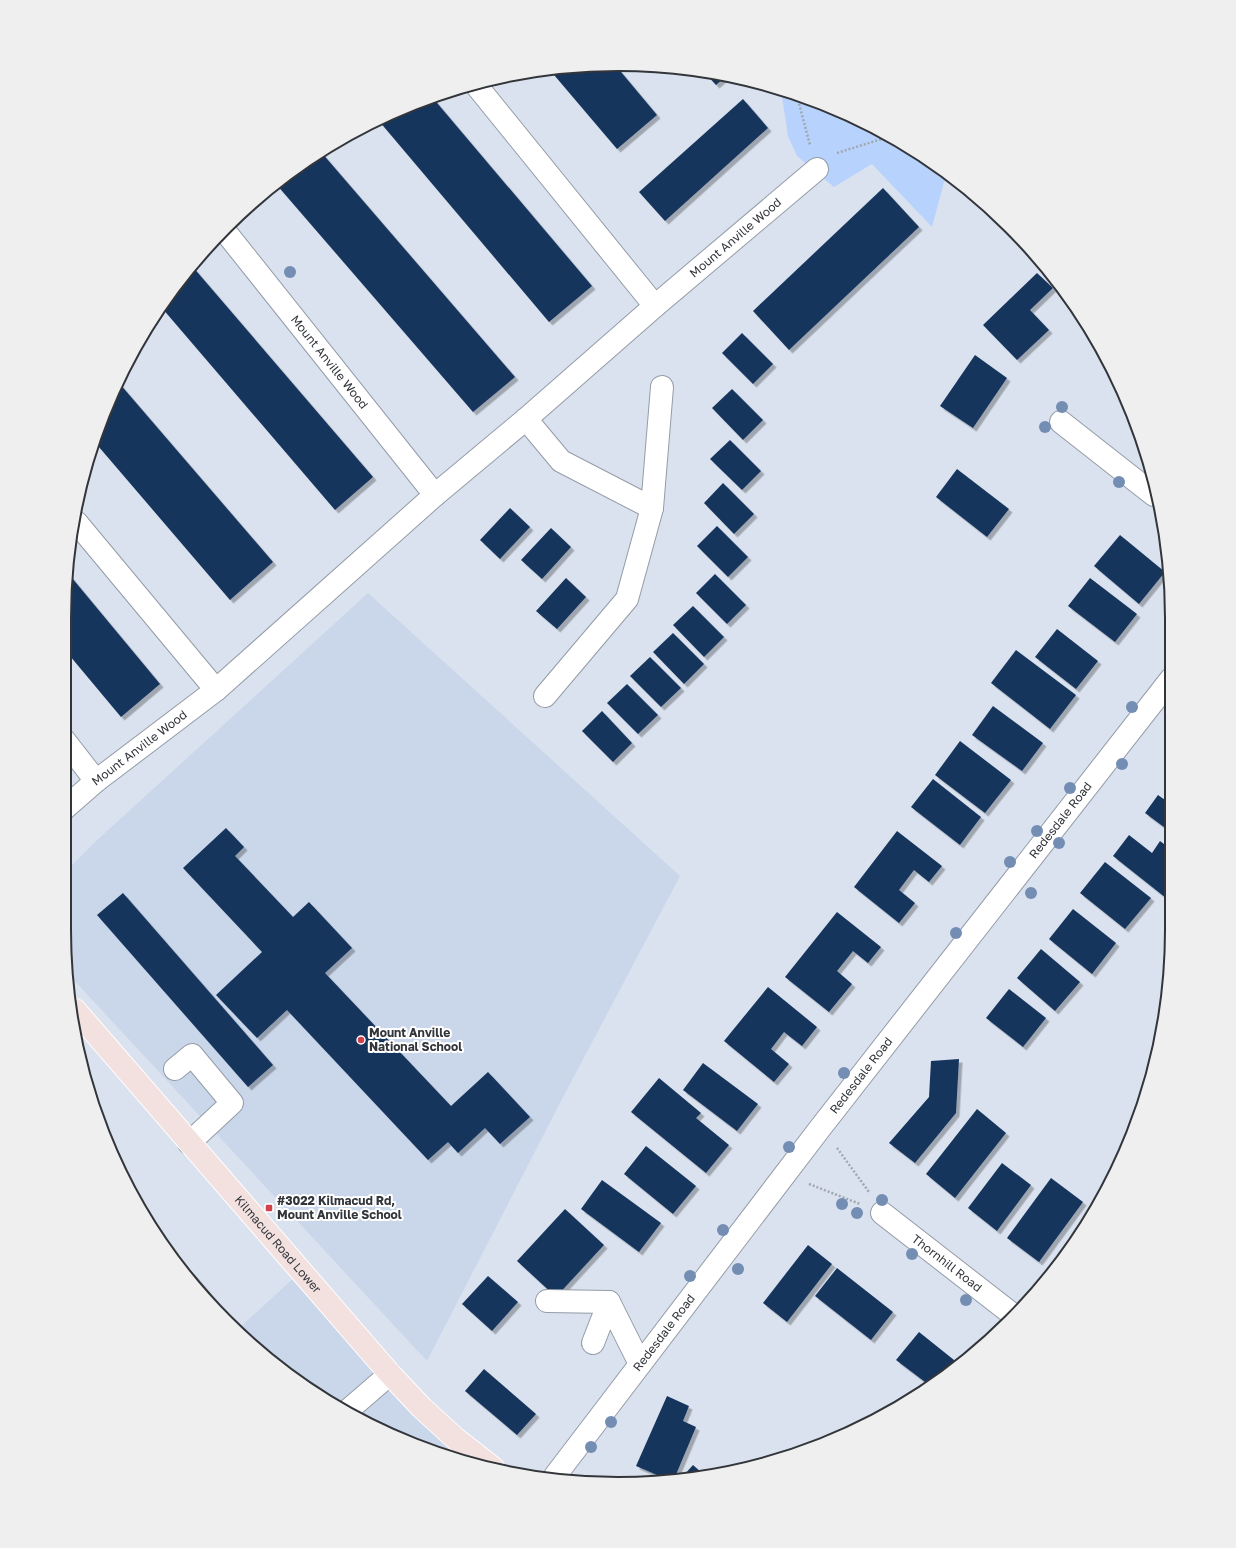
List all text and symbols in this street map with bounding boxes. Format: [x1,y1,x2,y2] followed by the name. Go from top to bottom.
[686,194,784,280] street label: Mount Anville Wood
[288,312,371,412] street label: Mount Anville Wood
[89,707,190,789] street label: Mount Anville Wood
[1026,779,1095,861] street label: Redesdale Road
[369,1025,462,1054] place label: Mount Anville National School
[826,1034,895,1117] street label: Redesdale Road
[356,1035,366,1045] marker: Mount Anville National School
[232,1192,325,1296] street label: Kilmacud Road Lower
[277,1193,402,1222] place label: #3022 Kilmacud Rd, Mount Anville School
[264,1203,274,1213] marker: #3022 Kilmacud Rd, Mount Anville School
[909,1231,985,1295] street label: Thornhill Road
[630,1291,698,1374] street label: Redesdale Road

